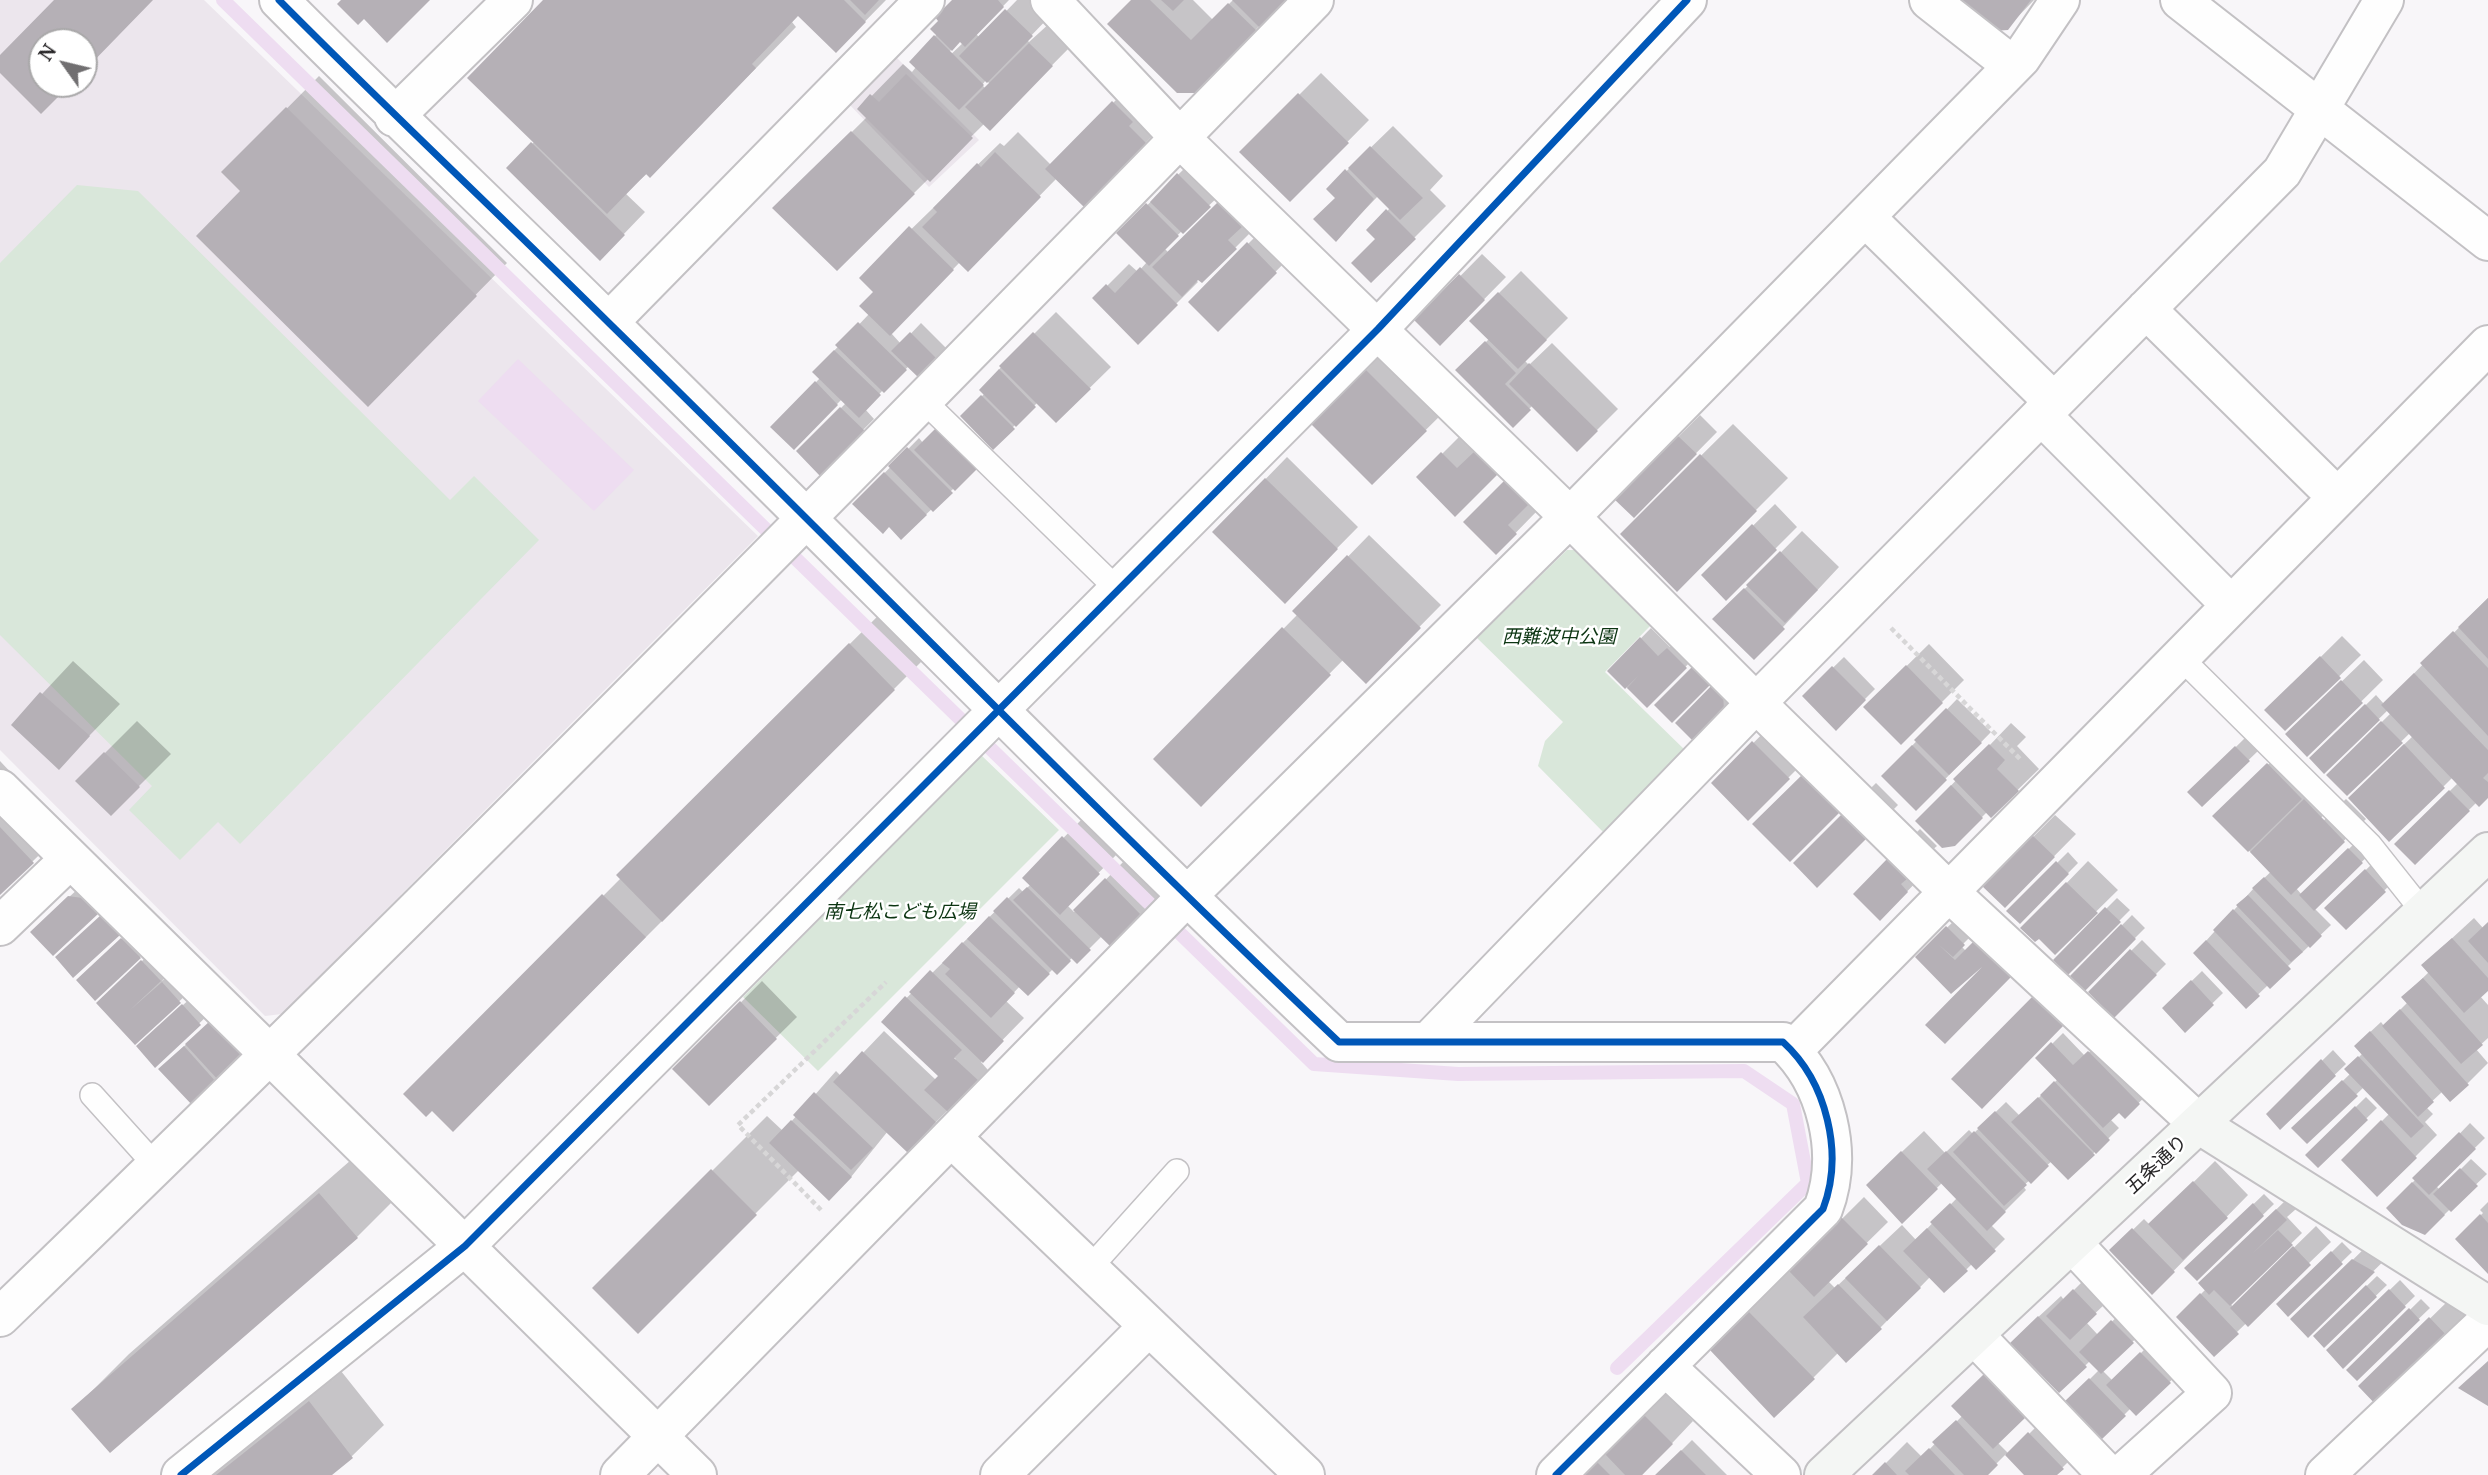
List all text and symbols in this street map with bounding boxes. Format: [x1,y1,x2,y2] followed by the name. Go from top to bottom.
[28,28,98,98] north arrow
[32,39,62,66] text: N
[1502,627,1616,649] park label: 西難波中公園
[824,902,976,924] park label: 南七松こども広場
[2121,1131,2193,1199] street label: 五条通り

